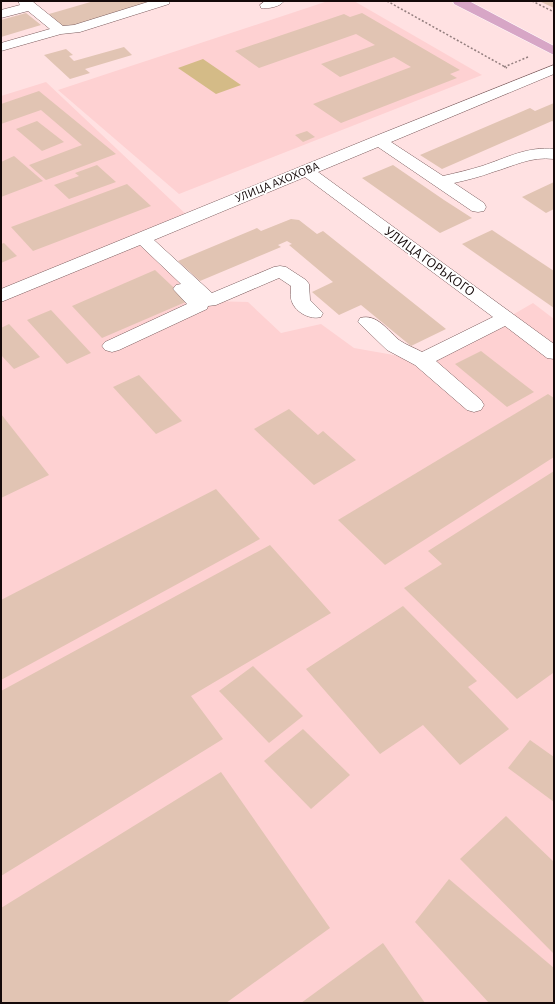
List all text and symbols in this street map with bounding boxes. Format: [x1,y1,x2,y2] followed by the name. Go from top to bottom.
[233,160,321,204] street label: УЛИЦА АХОХОВА
[382,224,477,299] street label: УЛИЦА ГОРЬКОГО

